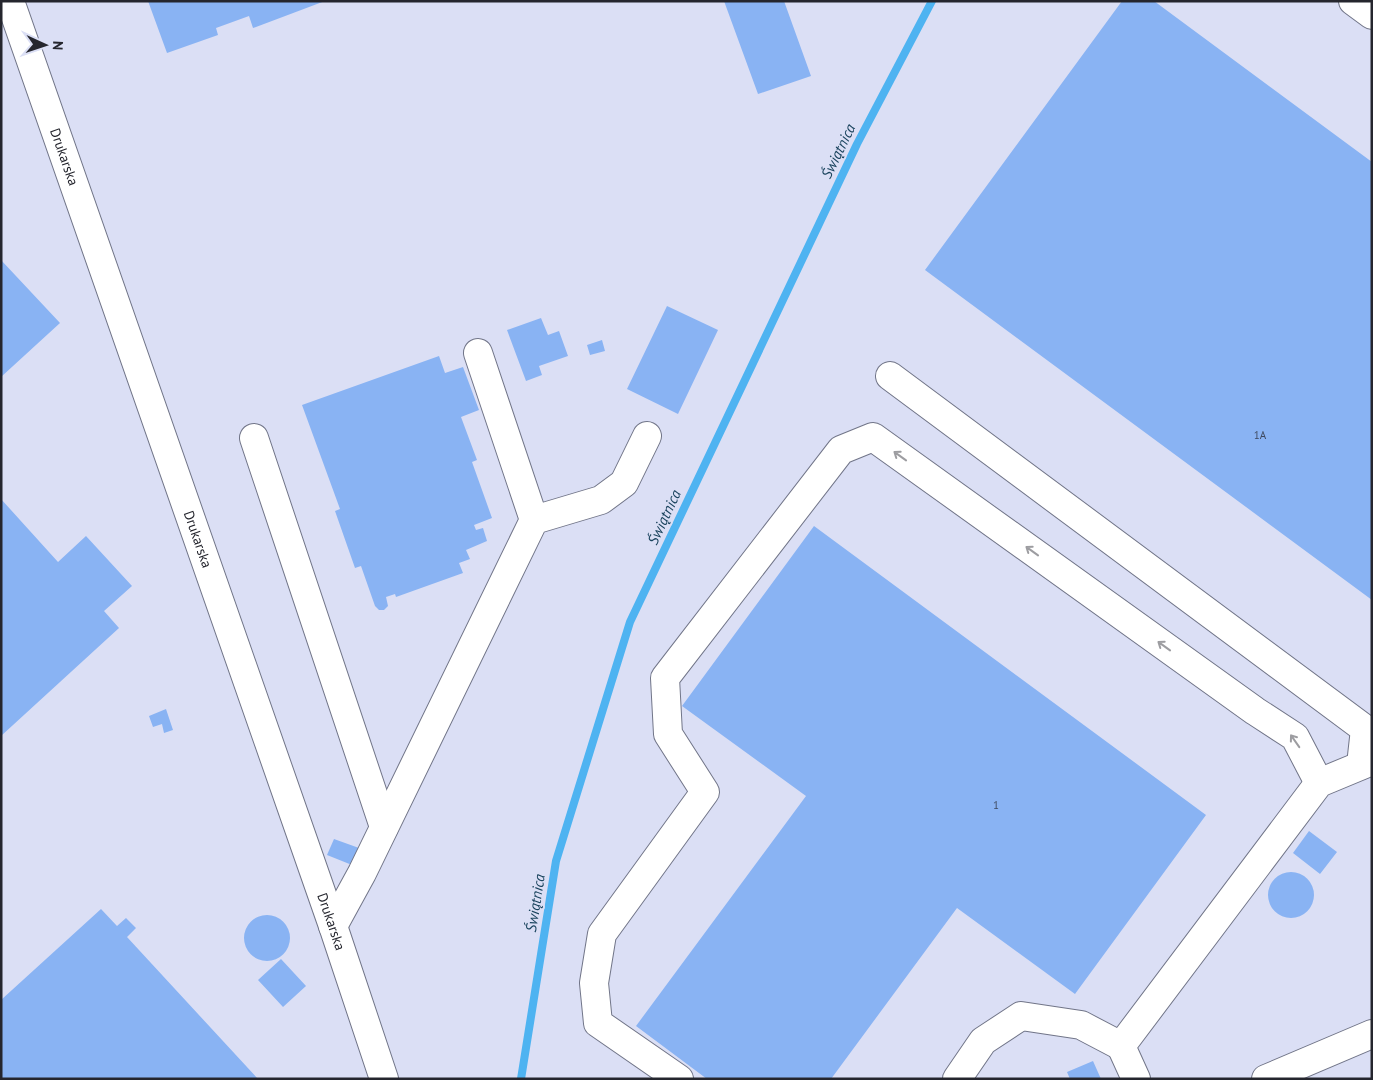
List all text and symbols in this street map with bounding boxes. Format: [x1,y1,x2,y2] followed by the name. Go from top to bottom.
[20,20,70,70] north arrow
[49,41,67,51] text: N
[817,120,860,182] water label: Świątnica
[46,126,83,188] street label: Drukarska
[1254,428,1267,442] house number: 1A
[894,451,908,461] one-way arrow
[643,486,685,548] water label: Świątnica
[180,508,216,570] street label: Drukarska
[1026,546,1040,556] one-way arrow
[1158,641,1172,651] one-way arrow
[1290,734,1300,748] one-way arrow
[993,798,999,812] house number: 1
[521,872,549,933] water label: Świątnica
[313,890,349,953] street label: Drukarska

